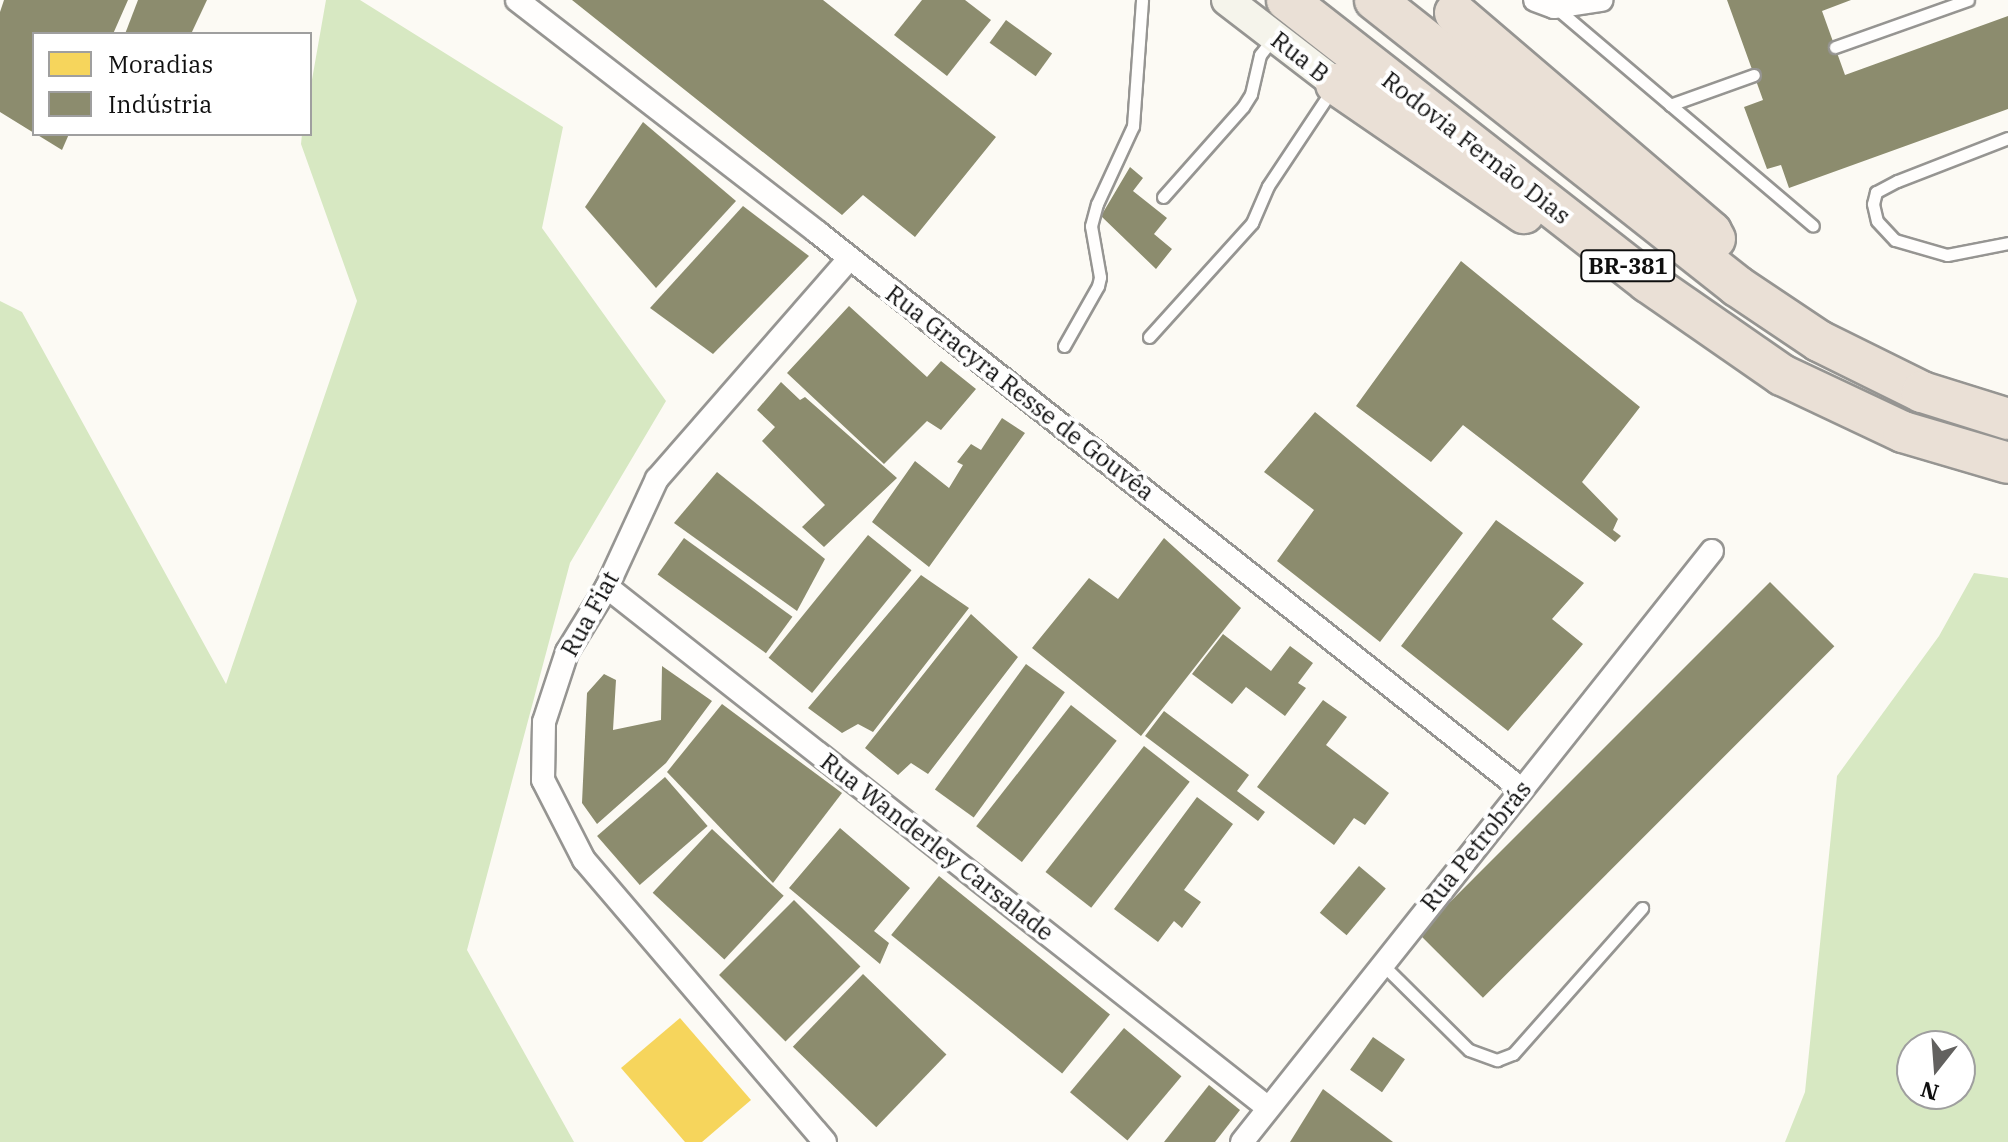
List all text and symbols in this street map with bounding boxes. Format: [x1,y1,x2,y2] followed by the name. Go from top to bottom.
[1265,25,1335,89] street label: Rua B
[32,32,312,136] legend
[108,48,213,80] text: Moradias
[1376,66,1576,230] street label: Rodovia Fernão Dias
[108,88,212,120] text: Indústria
[1580,248,1676,284] road number: BR-381
[880,279,1160,507] street label: Rua Gracyra Resse de Gouvêa
[555,566,625,662] street label: Rua Fiat
[815,747,1059,947] street label: Rua Wanderley Carsalade
[1415,775,1537,917] street label: Rua Petrobrás
[1896,1030,1976,1110] north arrow
[1917,1075,1942,1108] text: N

